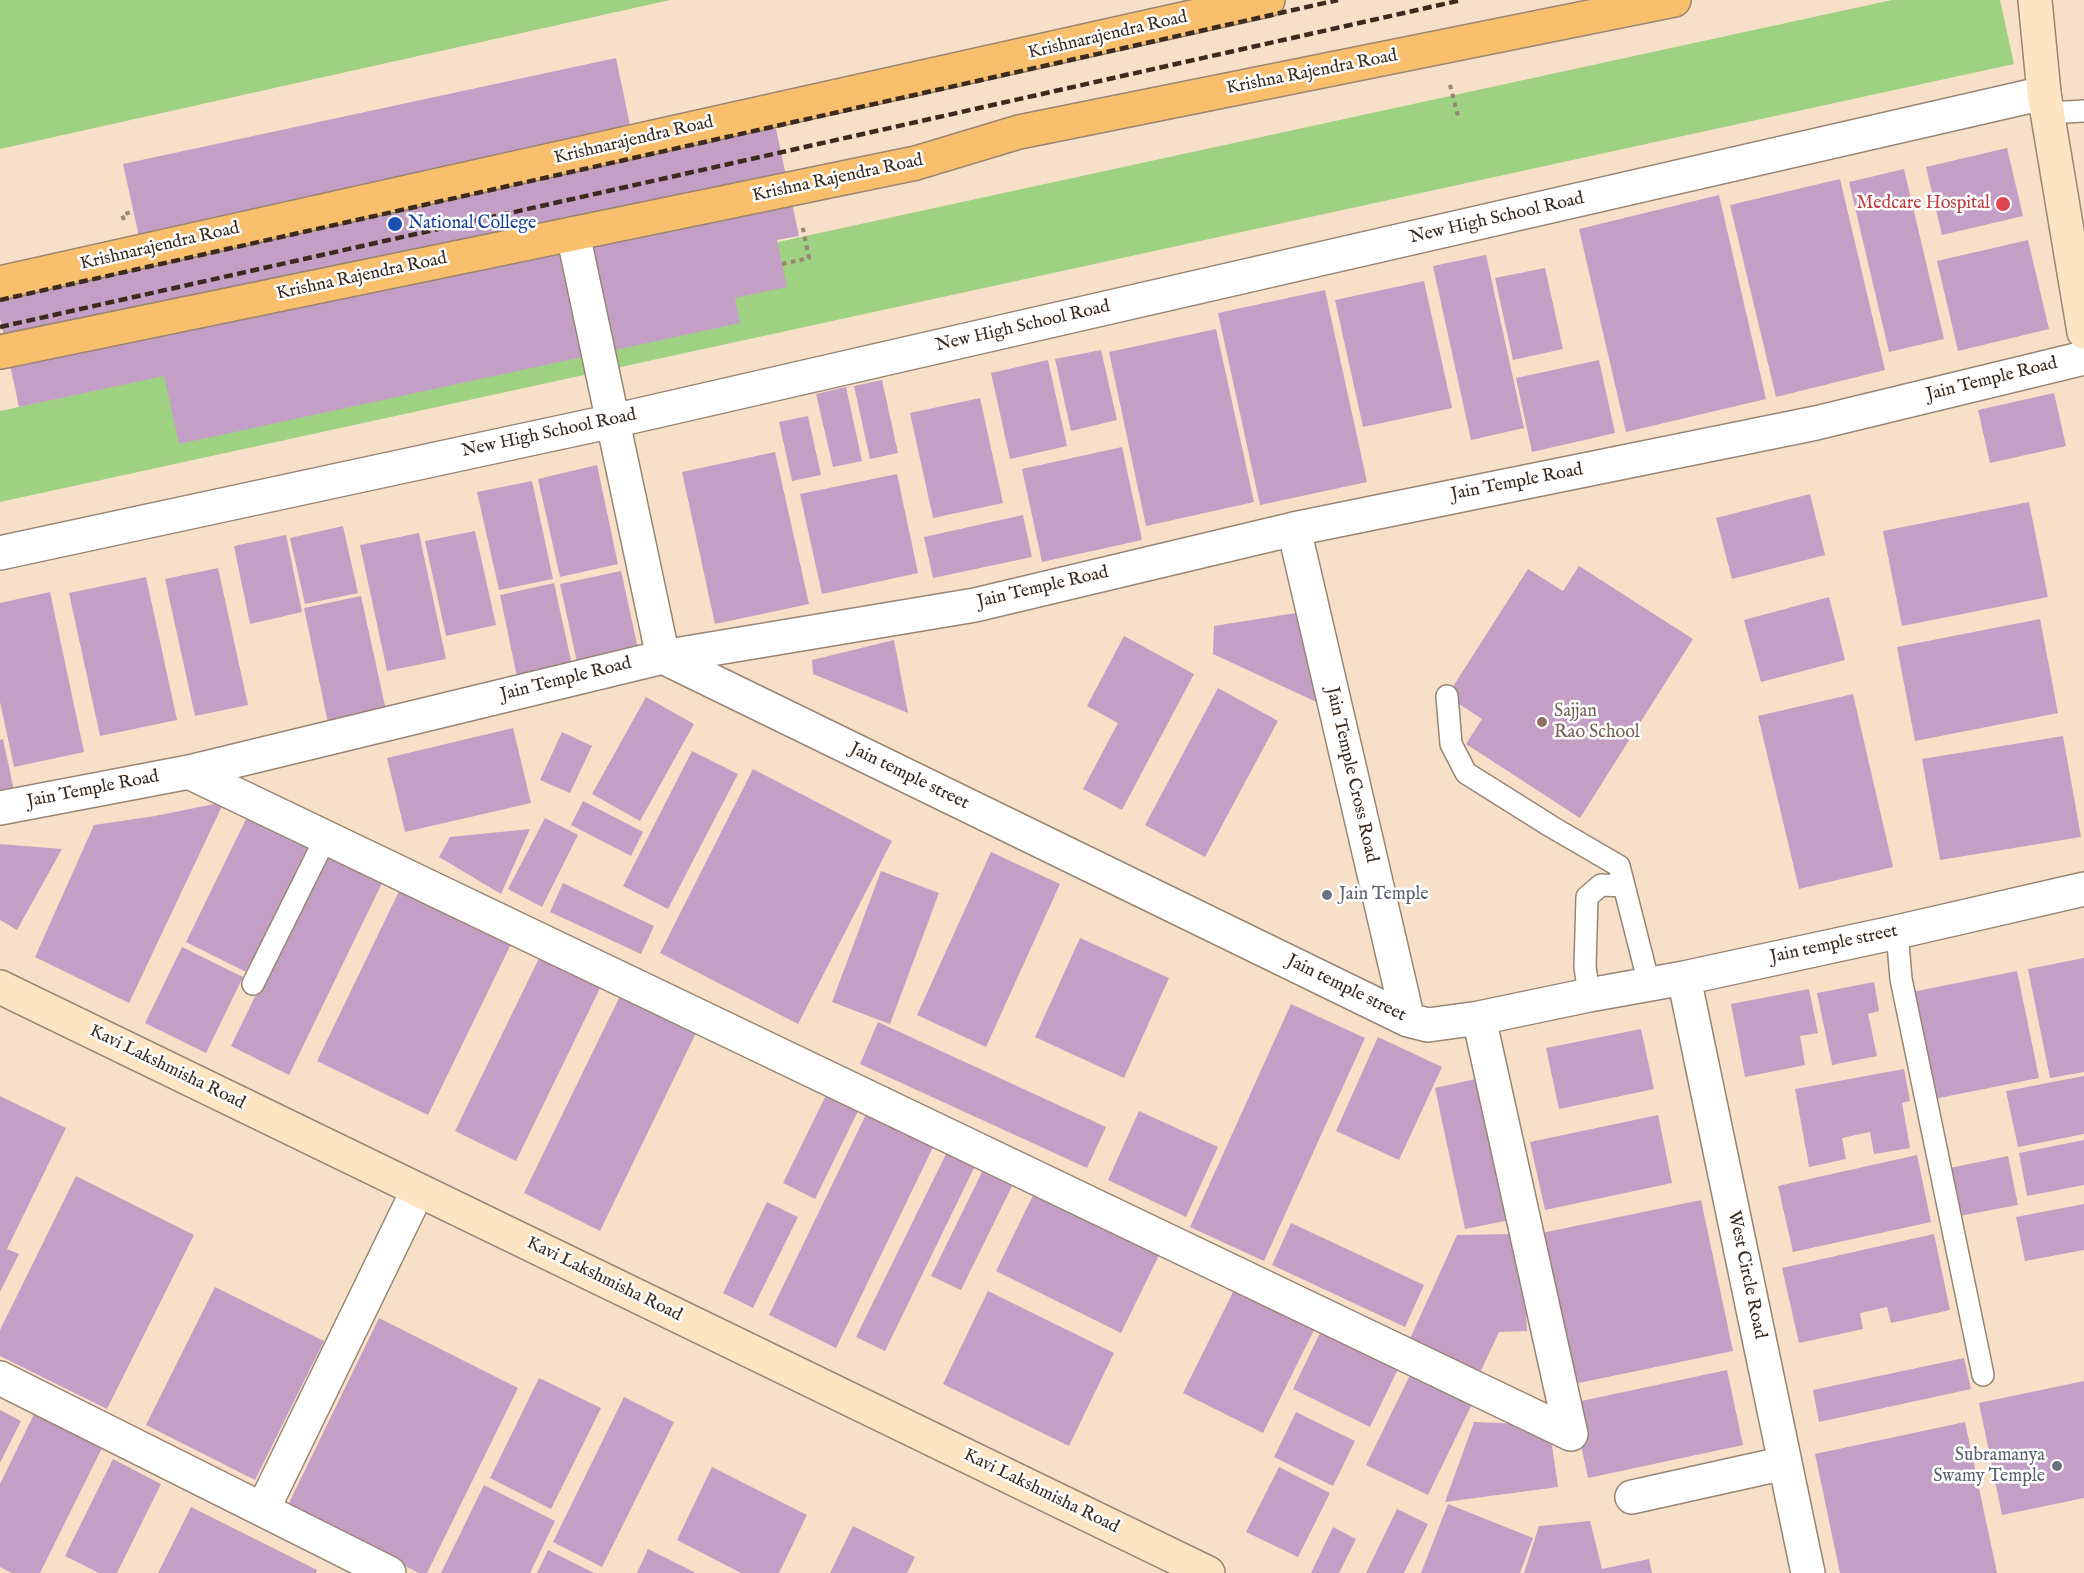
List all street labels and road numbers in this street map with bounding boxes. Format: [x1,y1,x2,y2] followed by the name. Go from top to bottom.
[1026,7,1190,65] street label: Krishnarajendra Road
[1225,46,1399,100] street label: Krishna Rajendra Road
[552,112,716,170] street label: Krishnarajendra Road
[751,150,925,208] street label: Krishna Rajendra Road
[1408,188,1586,250] street label: New High School Road
[78,218,242,276] street label: Krishnarajendra Road
[275,248,449,306] street label: Krishna Rajendra Road
[934,296,1112,358] street label: New High School Road
[1924,353,2060,407] street label: Jain Temple Road
[460,405,638,463] street label: New High School Road
[1449,460,1585,506] street label: Jain Temple Road
[975,562,1111,614] street label: Jain Temple Road
[498,653,634,707] street label: Jain Temple Road
[1320,685,1382,865] street label: Jain Temple Cross Road
[846,739,972,815] street label: Jain temple street
[25,767,161,813] street label: Jain Temple Road
[1768,921,1900,969] street label: Jain temple street
[1283,951,1409,1027] street label: Jain temple street
[86,1021,248,1115] street label: Kavi Lakshmisha Road
[1722,1209,1770,1341] street label: West Circle Road
[523,1233,685,1327] street label: Kavi Lakshmisha Road
[960,1445,1122,1539] street label: Kavi Lakshmisha Road

